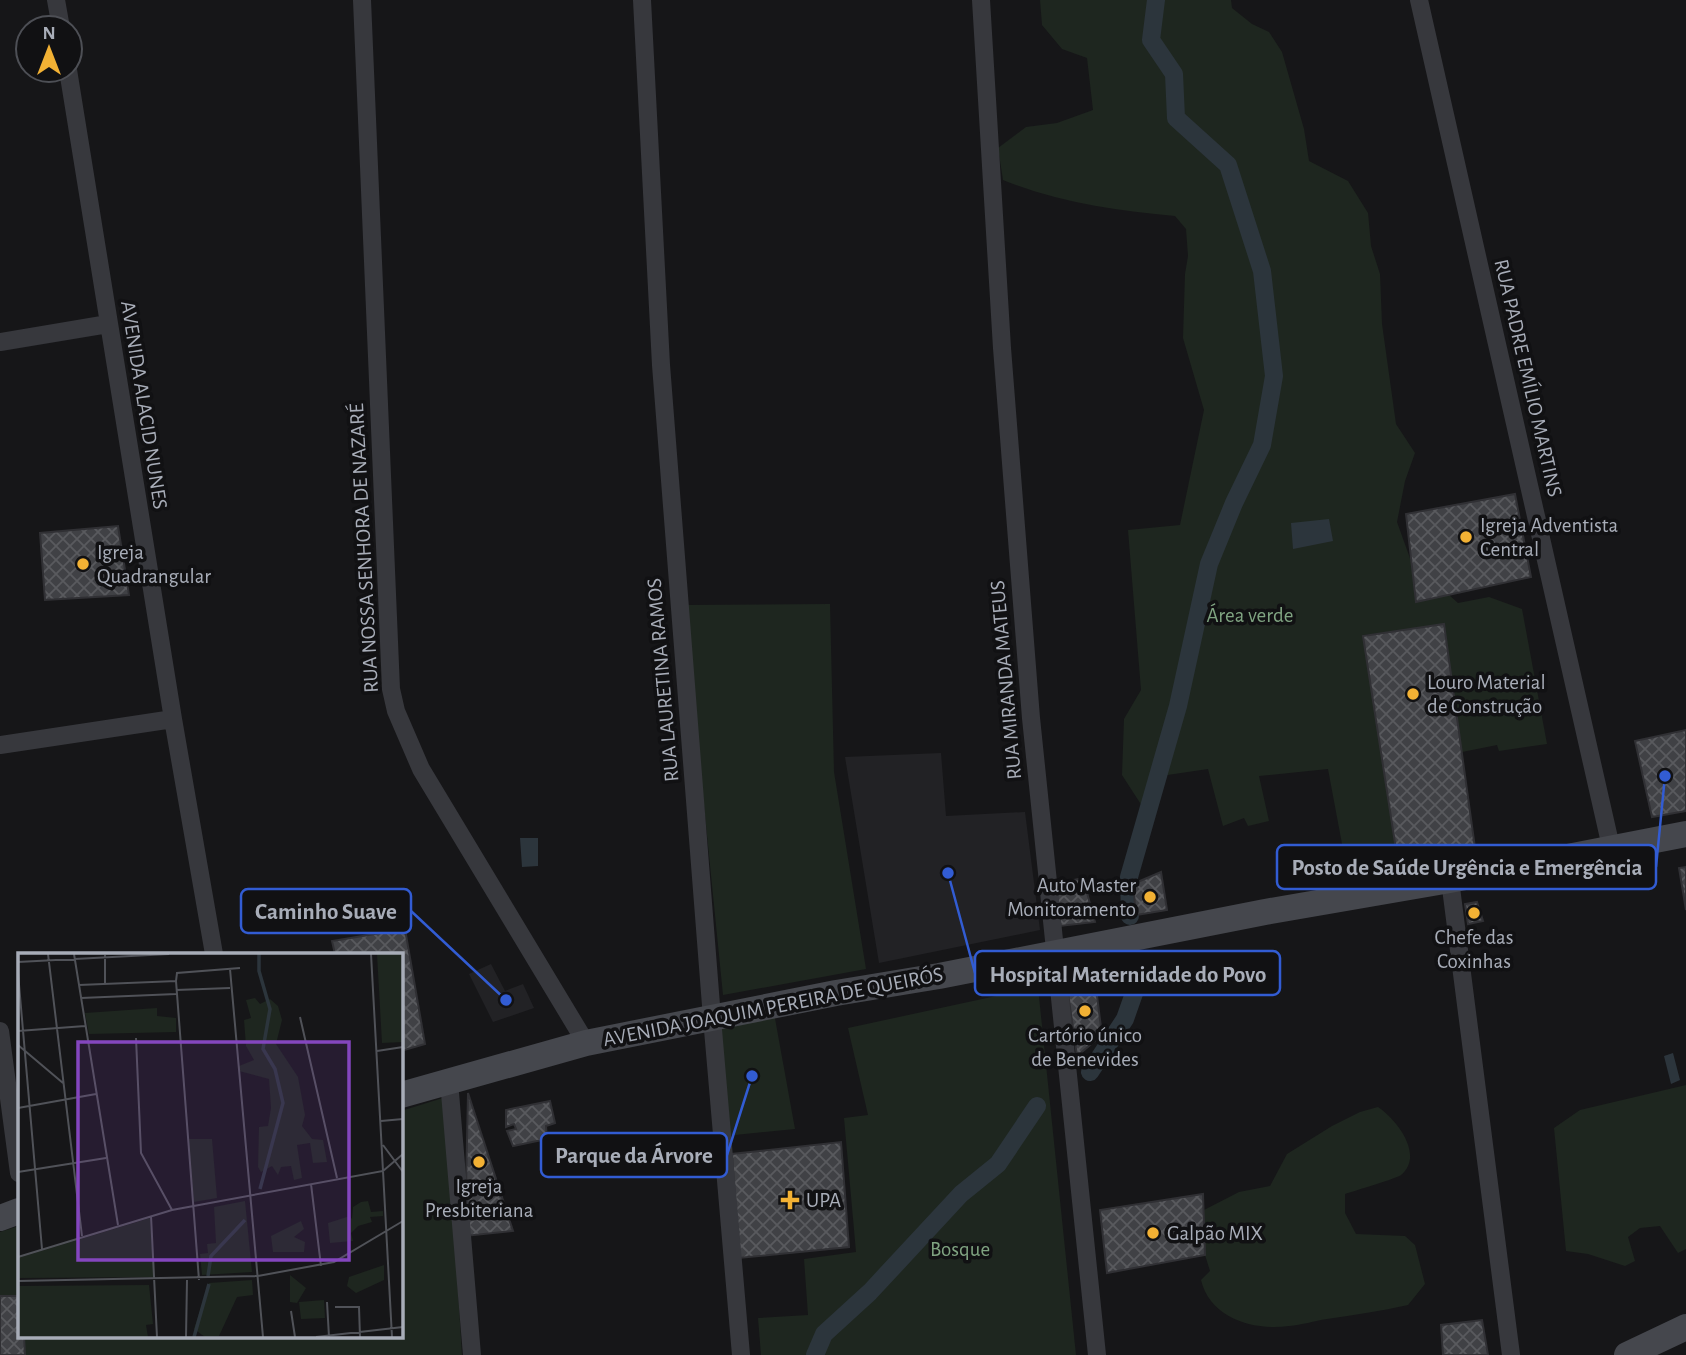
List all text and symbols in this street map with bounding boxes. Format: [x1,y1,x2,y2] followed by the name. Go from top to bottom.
[14,14,84,84] north arrow
[42,24,56,43] text: N
[1490,257,1568,499] street label: RUA PADRE EMÍLIO MARTINS
[117,299,171,511] street label: AVENIDA ALACID NUNES
[344,403,382,693] street label: RUA NOSSA SENHORA DE NAZARÉ
[1480,515,1618,560] place label: Igreja Adventista Central
[1458,529,1474,545] marker: Igreja Adventista Central
[97,542,211,587] place label: Igreja Quadrangular
[75,556,91,572] marker: Igreja Quadrangular
[644,577,682,783] street label: RUA LAURETINA RAMOS
[987,579,1025,780] street label: RUA MIRANDA MATEUS
[1206,603,1294,626] park label: Área verde
[1427,672,1546,717] place label: Louro Material de Construção
[1405,686,1421,702] marker: Louro Material de Construção
[1277,845,1656,889] callout: Posto de Saúde Urgência e Emergência
[1291,857,1643,880] text: Posto de Saúde Urgência e Emergência
[1007,875,1136,920] place label: Auto Master Monitoramento
[241,889,411,933] callout: Caminho Suave
[1142,889,1158,905] marker: Auto Master Monitoramento
[255,901,397,924] text: Caminho Suave
[1466,905,1482,921] marker: Chefe das Coxinhas
[1434,927,1514,972] place label: Chefe das Coxinhas
[975,951,1280,995] callout: Hospital Maternidade do Povo
[18,953,402,1338] inset map
[601,962,945,1050] street label: AVENIDA JOAQUIM PEREIRA DE QUEIRÓS
[990,964,1266,987] text: Hospital Maternidade do Povo
[1077,1003,1093,1019] marker: Cartório único de Benevides
[1028,1025,1142,1070] place label: Cartório único de Benevides
[541,1133,727,1177] callout: Parque da Árvore
[555,1142,713,1168] text: Parque da Árvore
[471,1154,487,1170] marker: Igreja Presbiteriana
[425,1176,534,1221] place label: Igreja Presbiteriana
[780,1190,800,1210] marker: UPA
[806,1190,841,1211] place label: UPA
[1167,1223,1263,1244] place label: Galpão MIX
[1145,1225,1161,1241] marker: Galpão MIX
[930,1239,990,1260] park label: Bosque

